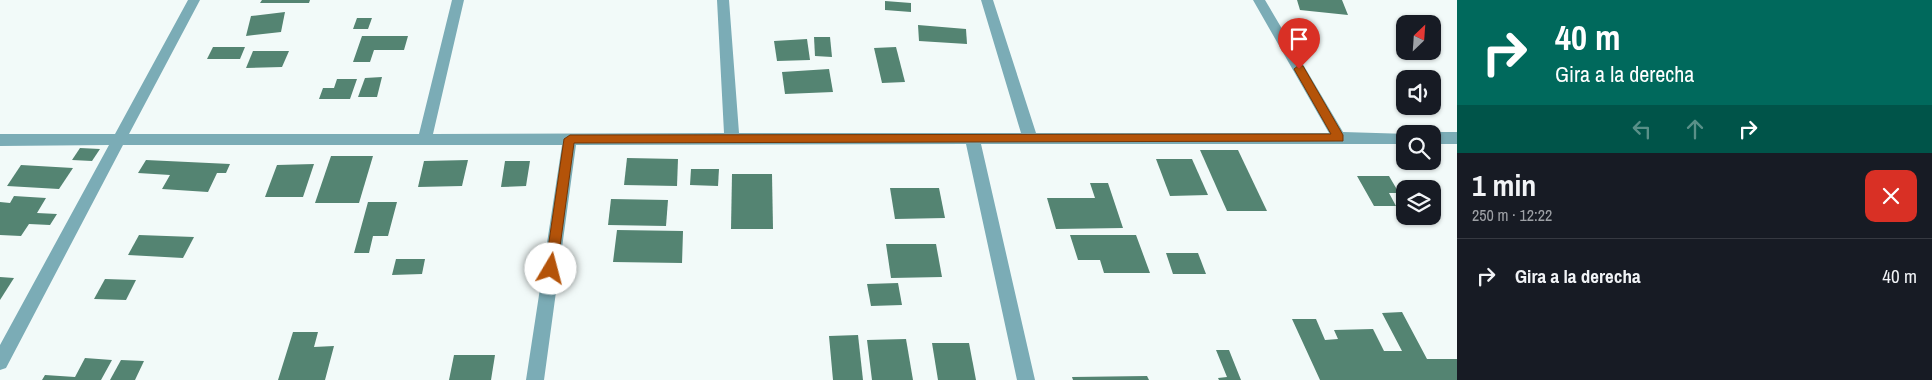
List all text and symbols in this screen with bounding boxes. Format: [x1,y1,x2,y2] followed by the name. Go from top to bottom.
[1555,14,1620,61] text: 40 m
[1396,15,1441,60] north arrow
[1396,15,1441,225] map controls
[1278,18,1320,69] pin
[1472,20,1537,85] icon: right
[1285,25,1313,53] icon: arrive
[1555,59,1694,89] text: Gira a la derecha
[1396,70,1441,115] button: sound
[1628,115,1656,143] icon: left
[1681,115,1709,143] icon: ahead
[1734,115,1762,143] icon: right
[1396,125,1441,170] button: search
[1472,165,1536,205] text: 1 min
[1865,170,1917,222] button: close
[1396,180,1441,225] button: layers
[1472,204,1552,226] text: 250 m · 12:22
[524,242,576,294] position arrow
[1472,262,1500,290] icon: right
[1515,263,1641,289] text: Gira a la derecha
[1882,263,1917,289] text: 40 m

